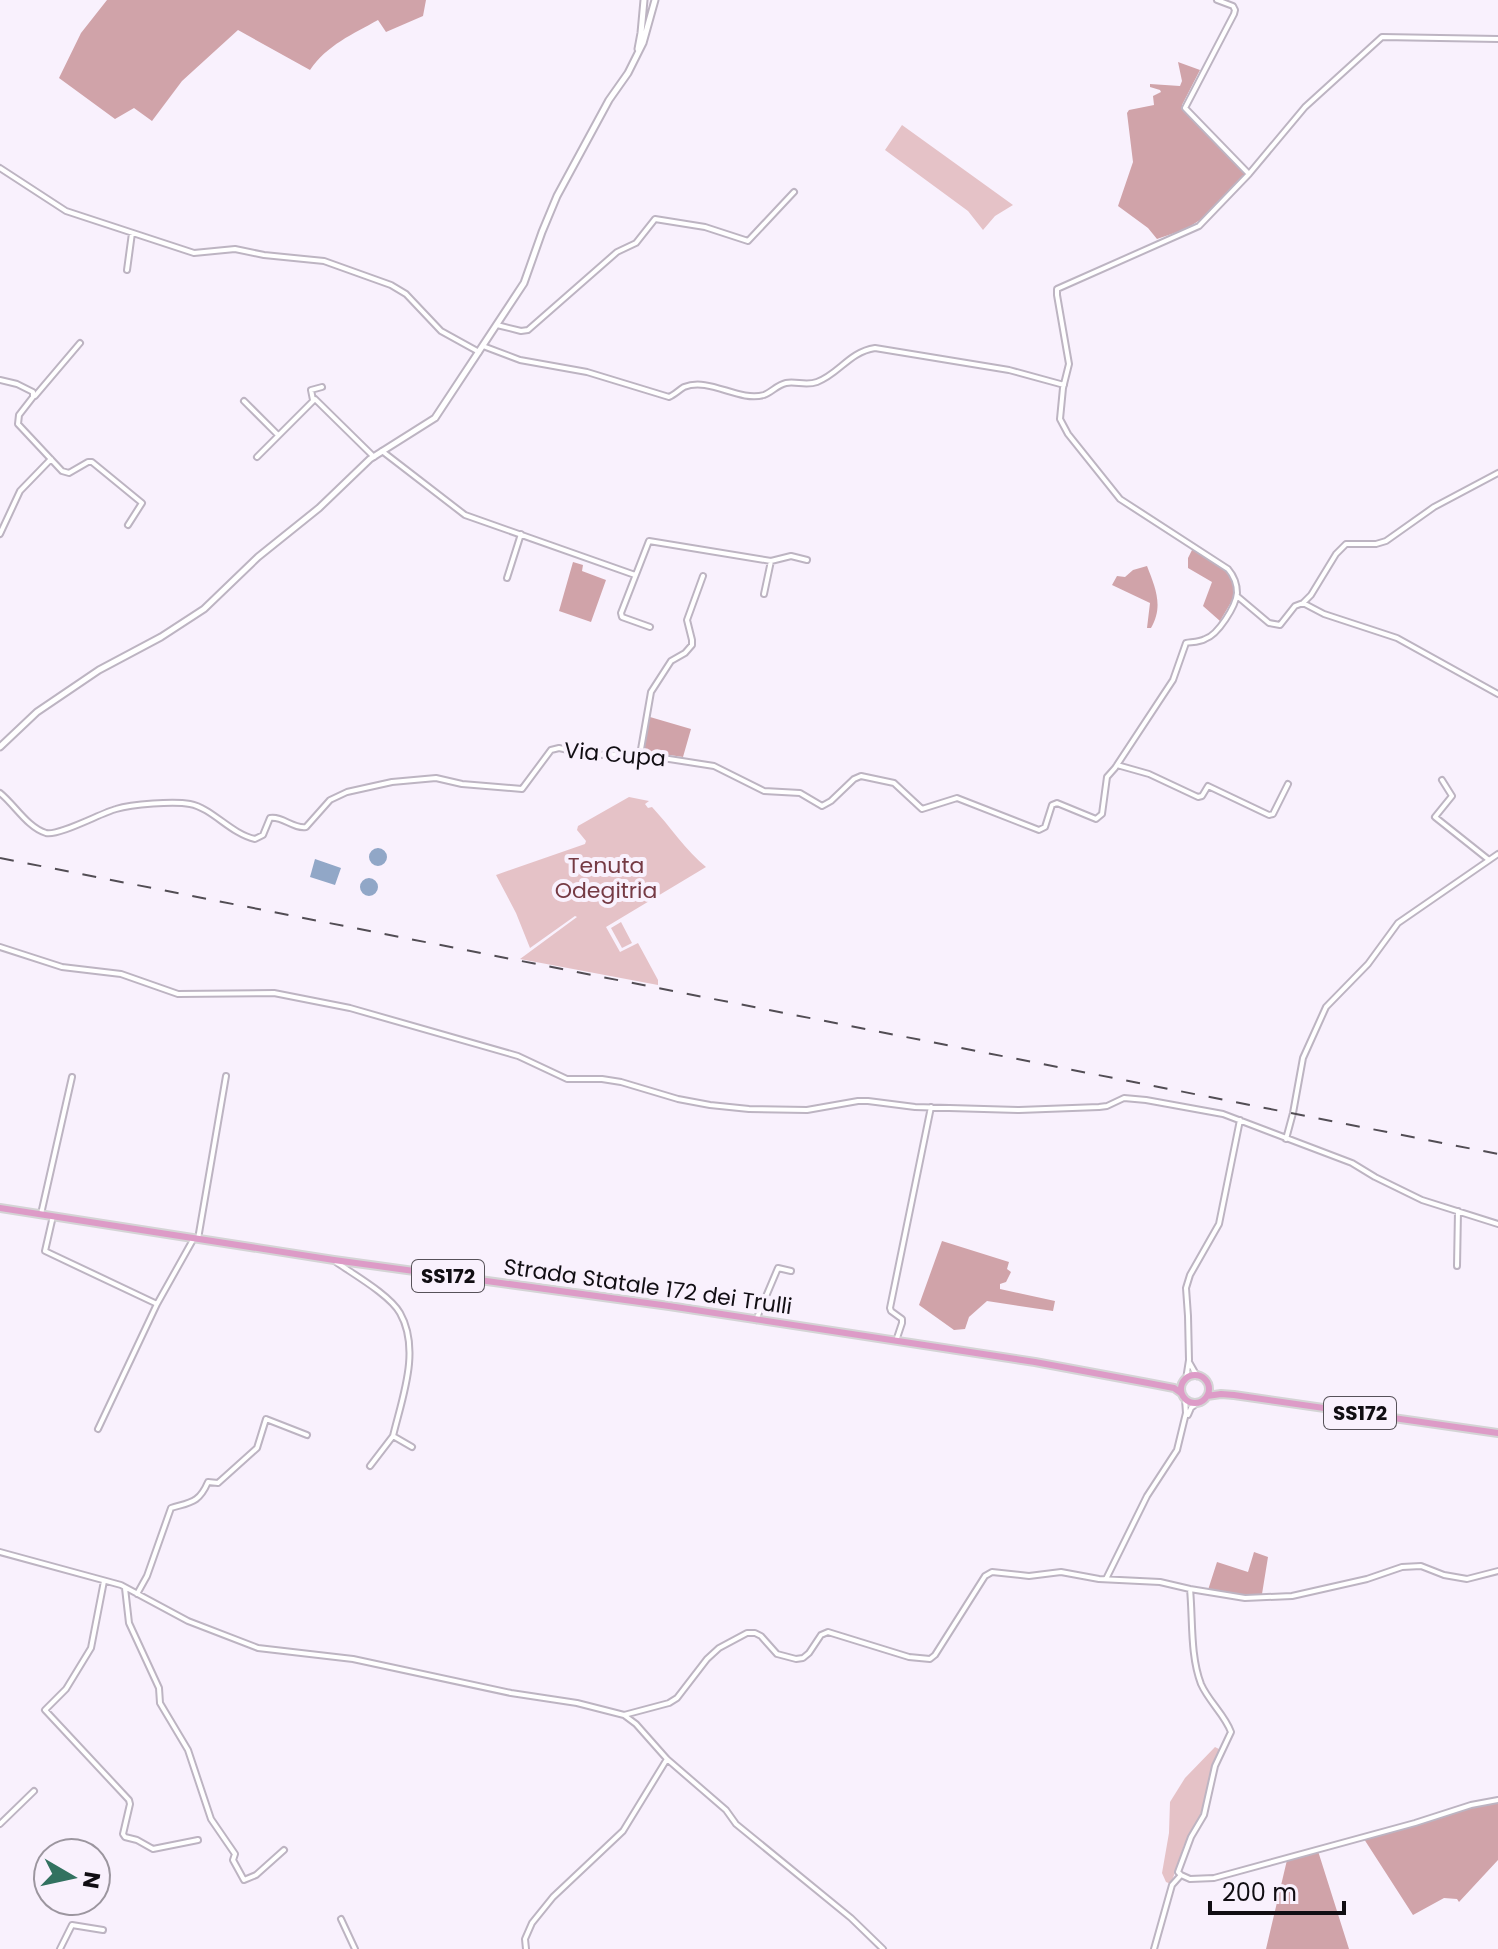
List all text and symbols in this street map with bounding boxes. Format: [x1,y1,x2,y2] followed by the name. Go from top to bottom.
[563,735,667,774] street label: Via Cupa
[555,850,657,906] park label: Tenuta Odegitria
[502,1251,794,1322] street label: Strada Statale 172 dei Trulli
[412,1260,484,1292] road number: SS172
[1324,1397,1396,1429] road number: SS172
[32,1837,112,1917] north arrow
[1210,1865,1344,1915] scale bar
[75,1869,108,1891] text: N
[1222,1876,1297,1909] text: 200 m

